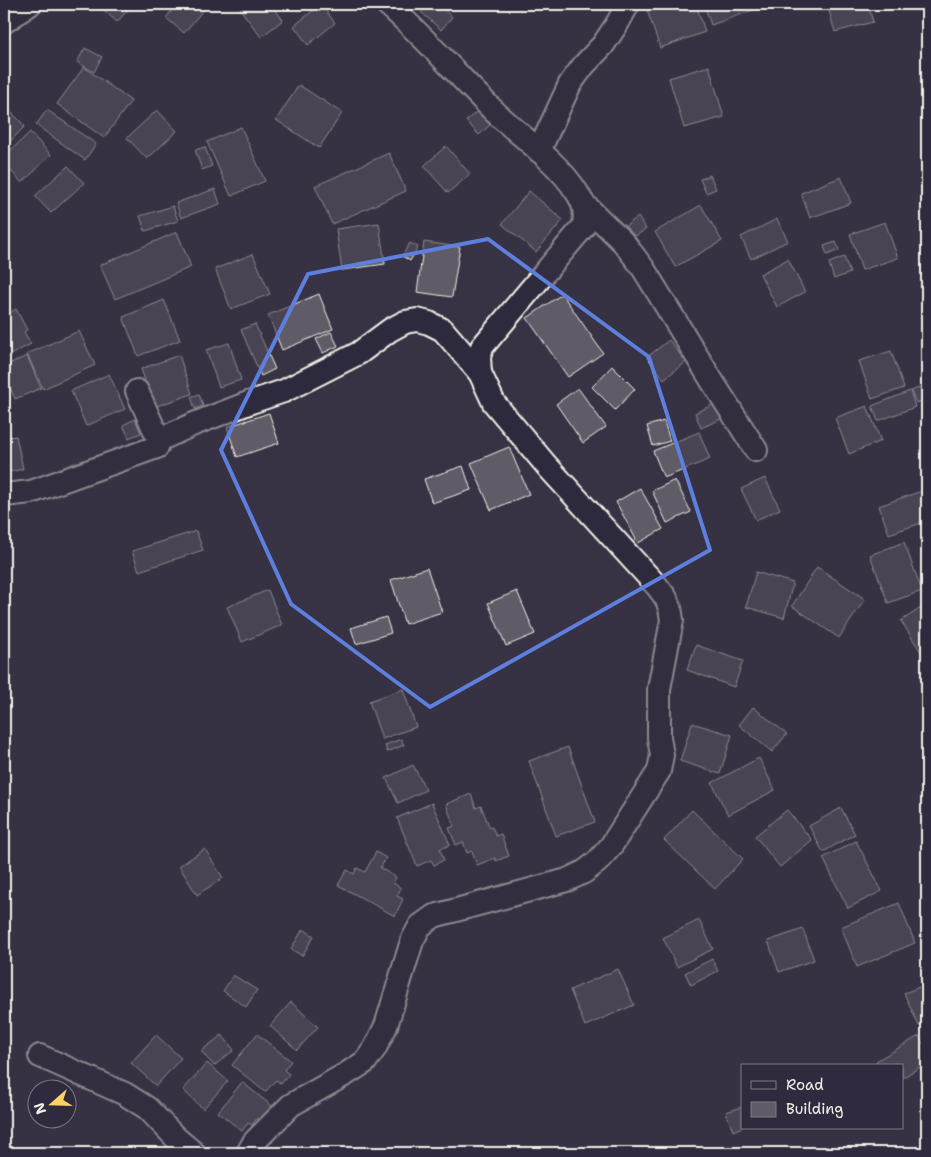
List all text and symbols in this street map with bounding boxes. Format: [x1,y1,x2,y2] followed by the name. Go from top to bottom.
[741,1064,904,1130] legend
[786,1075,824,1095] text: Road
[28,1080,78,1130] north arrow
[786,1099,843,1119] text: Building
[29,1100,50,1117] text: N

